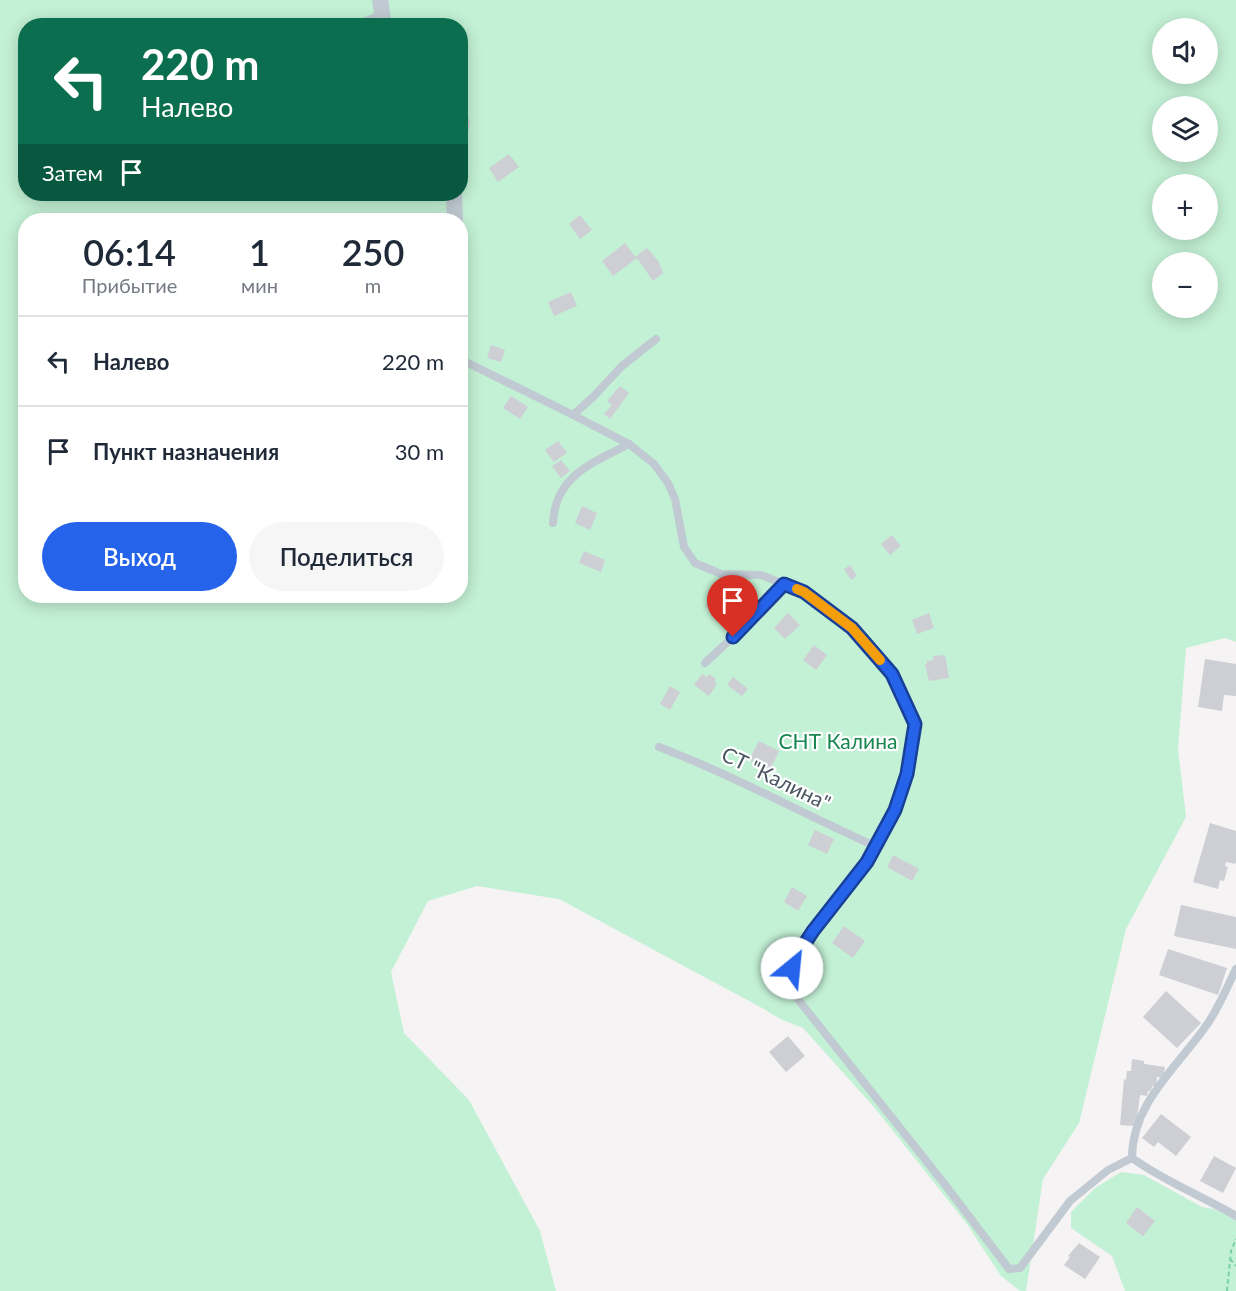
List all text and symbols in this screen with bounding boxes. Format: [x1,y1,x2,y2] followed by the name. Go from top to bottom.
[1152,18,1218,318] map controls
[1152,18,1218,84] button: sound
[141,39,259,89] text: 220 m
[42,42,120,120] icon: left
[141,90,233,123] text: Налево
[1152,96,1218,162] button: layers
[115,156,148,189] icon: arrive
[42,159,103,186] text: Затем
[1152,174,1218,240] button: +
[83,230,176,274] text: 06:14
[249,230,270,274] text: 1
[342,230,404,274] text: 250
[1152,252,1218,318] button: −
[82,273,177,297] text: Прибытие
[241,273,278,297] text: мин
[365,273,381,297] text: m
[42,345,75,378] icon: left
[93,348,169,375] text: Налево
[382,348,444,375] text: 220 m
[42,435,75,468] icon: arrive
[93,438,279,465] text: Пункт назначения
[395,438,444,465] text: 30 m
[42,522,237,591] button: Выход
[249,522,444,591] button: Поделиться
[707,575,758,637] pin
[716,584,749,617] icon: arrive
[779,728,897,753] park label: СНТ Калина
[718,741,835,815] street label: СТ "Калина"
[760,936,824,1000] position arrow

